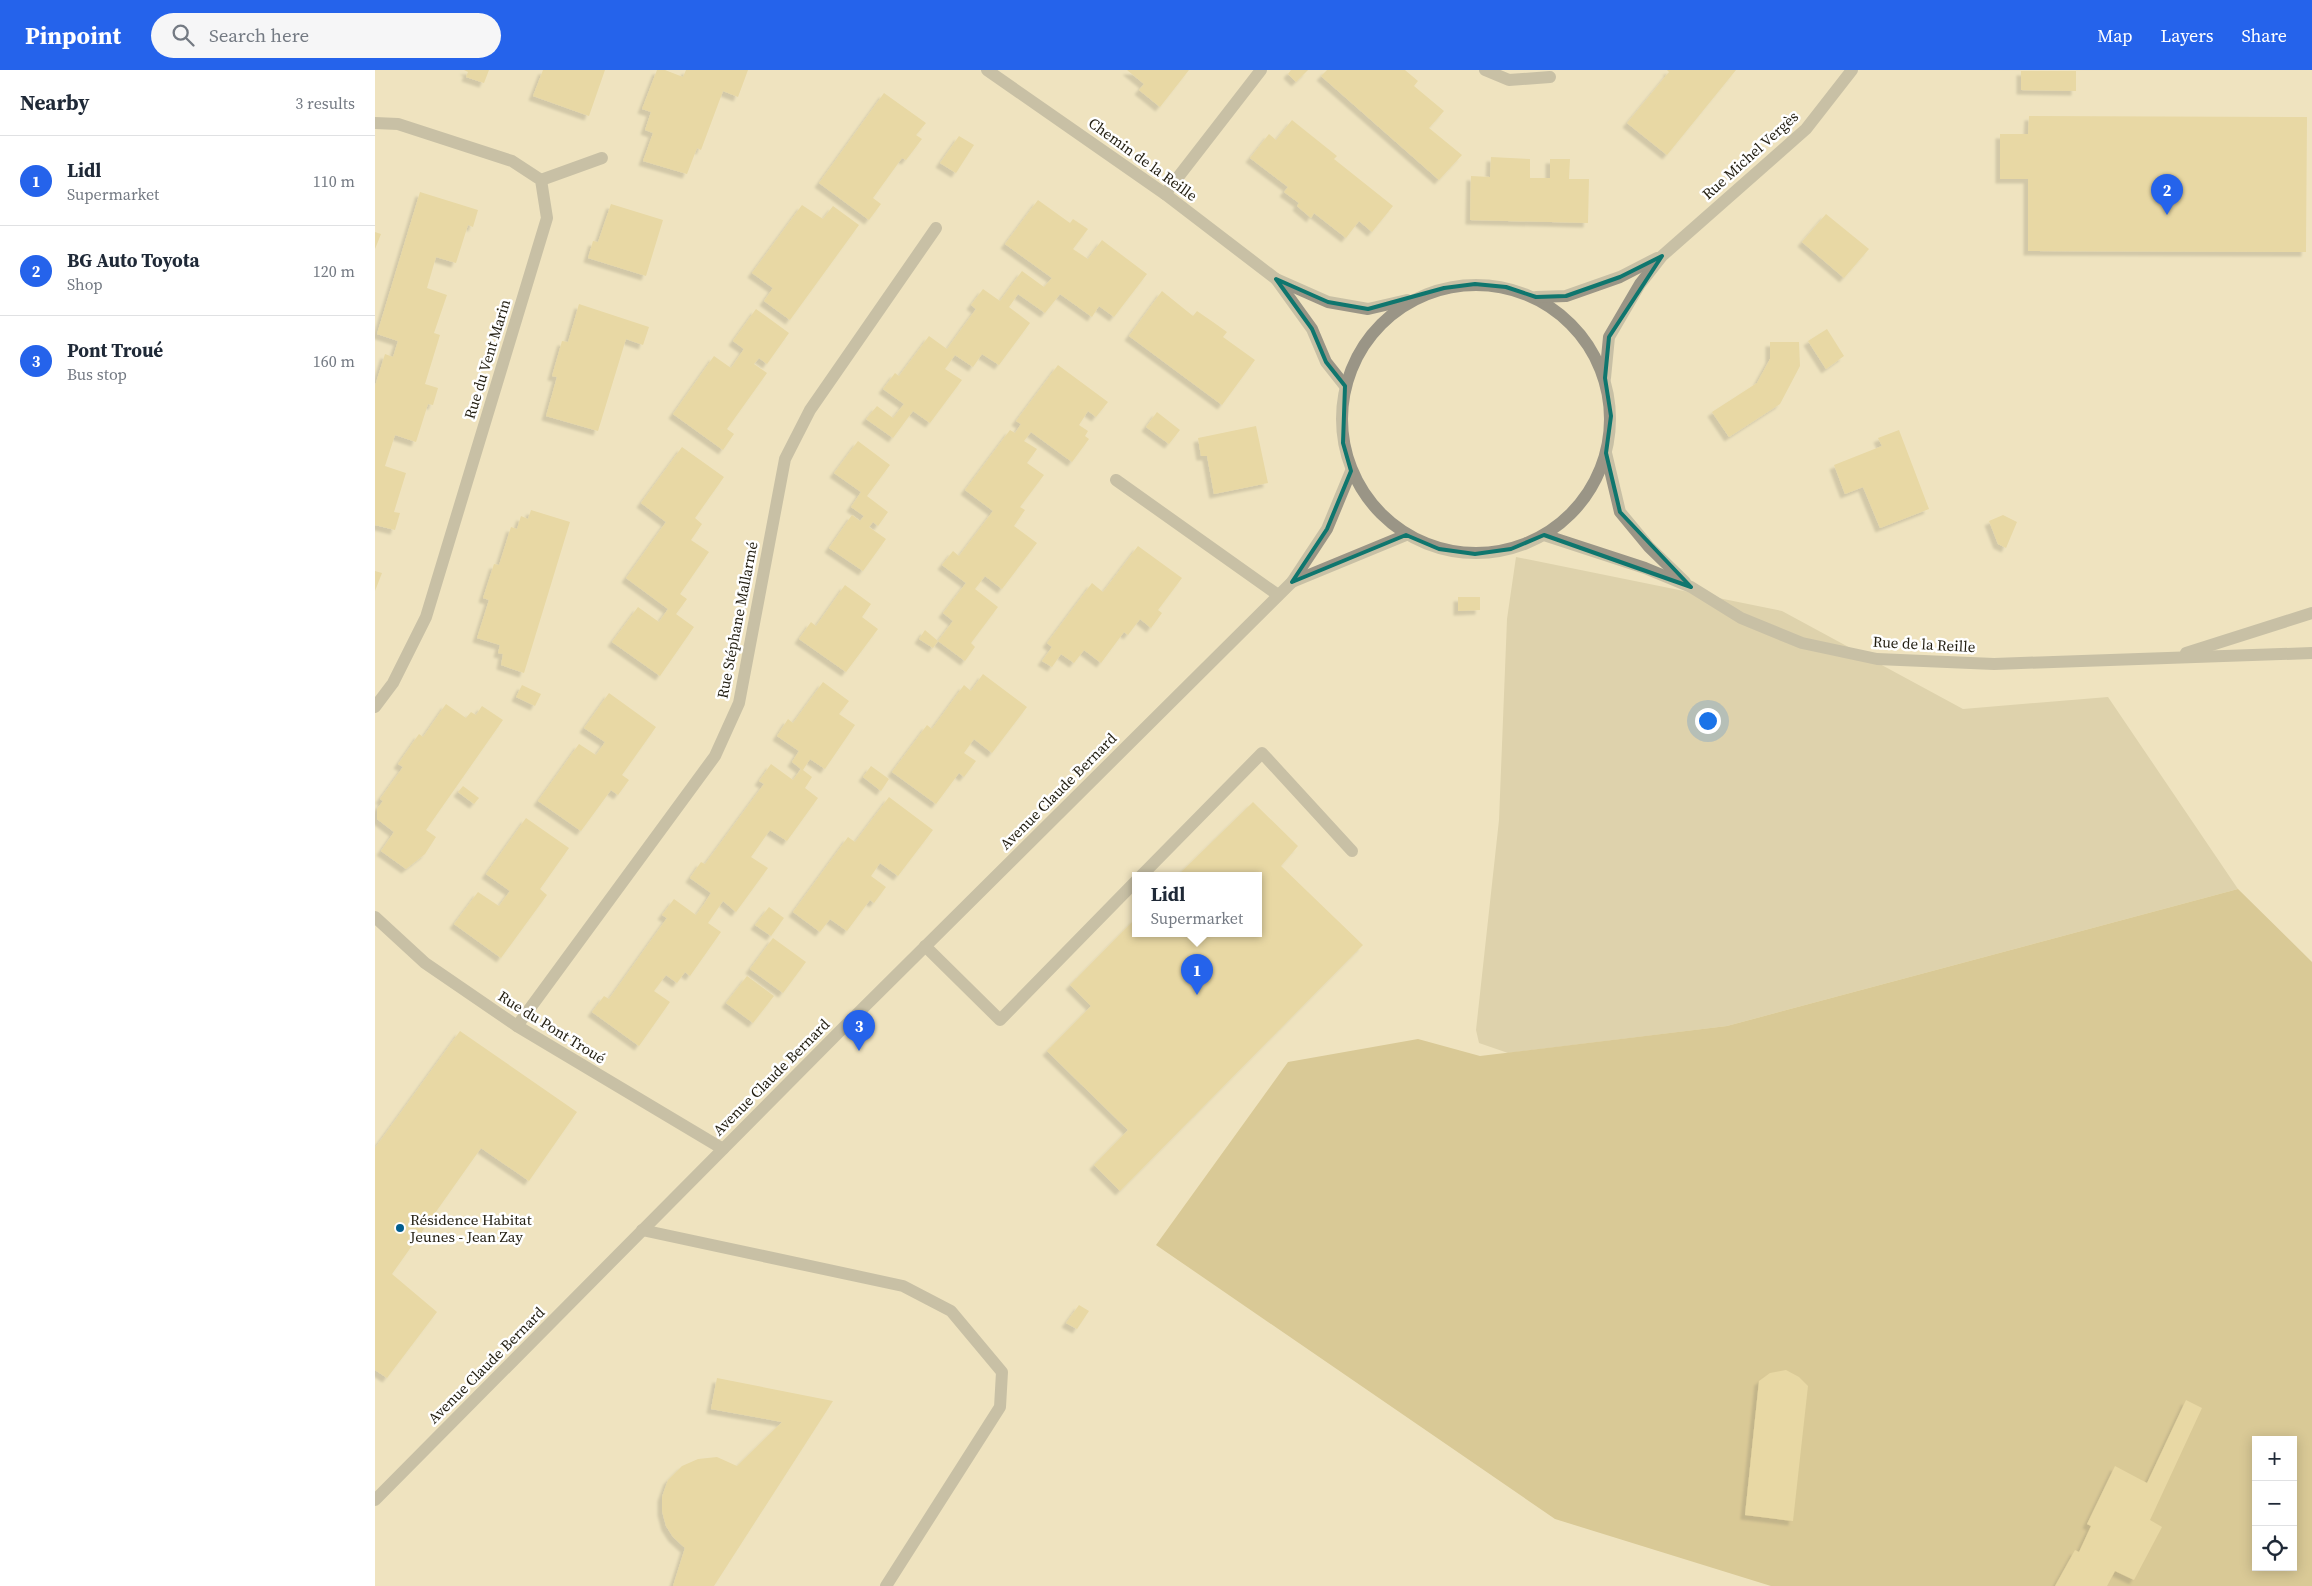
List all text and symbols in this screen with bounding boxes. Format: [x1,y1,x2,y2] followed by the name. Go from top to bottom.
[151,13,501,58] search box
[25,19,121,52] text: Pinpoint
[169,21,197,49] icon: search
[209,22,309,48] text: Search here
[2097,23,2132,48] text: Map
[2160,23,2213,48] text: Layers
[2241,23,2287,48] text: Share
[20,88,90,117] text: Nearby
[295,92,355,114] text: 3 results
[1697,106,1803,204] street label: Rue Michel Vergès
[1084,112,1202,206] street label: Chemin de la Reille
[67,157,101,183] text: Lidl
[32,170,40,192] text: 1
[313,170,355,192] text: 110 m
[2151,174,2183,215] pin: 2
[67,183,159,205] text: Supermarket
[67,247,200,273] text: BG Auto Toyota
[32,260,40,282] text: 2
[313,260,355,282] text: 120 m
[67,273,103,295] text: Shop
[459,297,515,421] street label: Rue du Vent Marin
[67,337,163,363] text: Pont Troué
[32,350,40,372] text: 3
[313,350,355,372] text: 160 m
[67,363,127,385] text: Bus stop
[711,539,763,700] street label: Rue Stéphane Mallarmé
[1872,631,1976,657] street label: Rue de la Reille
[1695,708,1721,734] your location
[995,728,1121,854] street label: Avenue Claude Bernard
[1132,872,1262,937] popup
[1151,881,1185,907] text: Lidl
[1151,907,1243,929] text: Supermarket
[1181,954,1213,995] pin: 1
[494,986,610,1069] street label: Rue du Pont Troué
[843,1010,875,1051] pin: 3
[708,1014,834,1140] street label: Avenue Claude Bernard
[409,1209,532,1247] place label: Résidence Habitat Jeunes - Jean Zay
[394,1222,406,1234] marker: Résidence Habitat Jeunes - Jean Zay
[423,1302,549,1428] street label: Avenue Claude Bernard
[2252,1436,2297,1571] map controls
[2252,1436,2297,1481] button: +
[2252,1481,2297,1526] button: −
[2252,1526,2297,1571] button: locate

